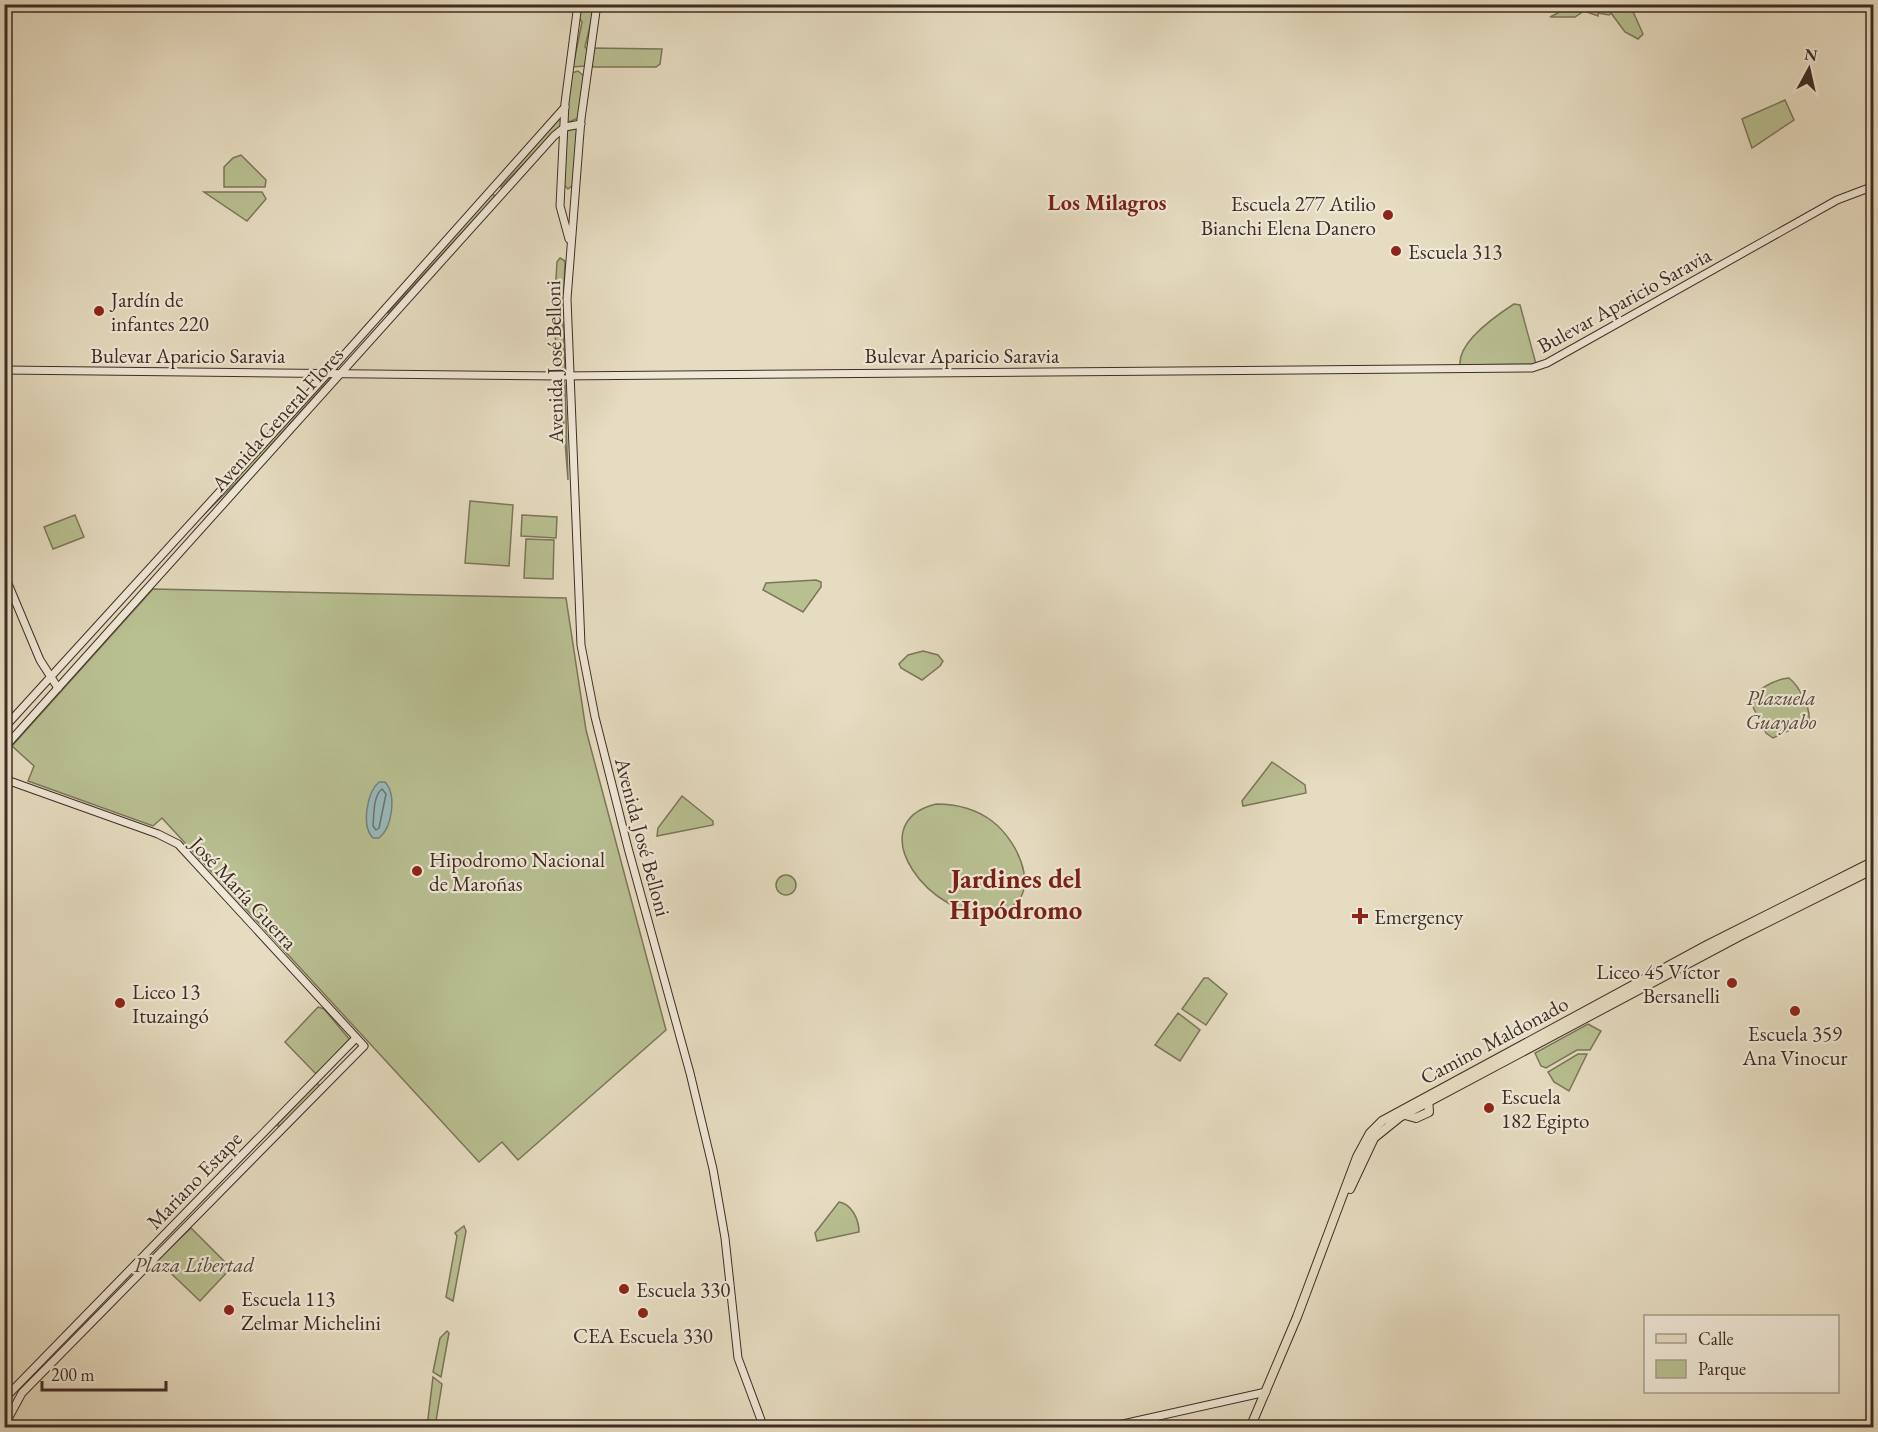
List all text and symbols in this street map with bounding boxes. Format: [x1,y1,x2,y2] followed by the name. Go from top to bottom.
[1779,39,1839,99] north arrow
[1803,43,1819,66] text: N
[1048,188,1166,217] district label: Los Milagros
[1201,190,1376,241] place label: Escuela 277 Atilio Bianchi Elena Danero
[1381,208,1395,222] marker: Escuela 277 Atilio Bianchi Elena Danero
[1408,238,1502,265] place label: Escuela 313
[1532,241,1716,359] street label: Bulevar Aparicio Saravia
[1389,244,1403,258] marker: Escuela 313
[539,280,569,445] street label: Avenida José Belloni
[109,286,209,337] place label: Jardín de infantes 220
[92,304,106,318] marker: Jardín de infantes 220
[204,341,349,497] street label: Avenida General Flores
[91,342,286,369] street label: Bulevar Aparicio Saravia
[865,342,1060,369] street label: Bulevar Aparicio Saravia
[1746,684,1816,735] park label: Plazuela Guayabo
[609,754,677,919] street label: Avenida José Belloni
[183,829,304,956] street label: José María Guerra
[429,846,605,897] place label: Hipodromo Nacional de Maroñas
[947,861,1082,927] district label: Jardines del Hipódromo
[410,864,424,878] marker: Hipodromo Nacional de Maroñas
[1374,903,1464,930] place label: Emergency
[1351,907,1369,925] marker: Emergency
[1596,958,1720,1009] place label: Liceo 45 Víctor Bersanelli
[1725,976,1739,990] marker: Liceo 45 Víctor Bersanelli
[132,978,209,1029] place label: Liceo 13 Ituzaingó
[1415,990,1573,1090] street label: Camino Maldonado
[113,996,127,1010] marker: Liceo 13 Ituzaingó
[1788,1004,1802,1018] marker: Escuela 359 Ana Vinocur
[1741,1020,1848,1071] place label: Escuela 359 Ana Vinocur
[1501,1083,1589,1134] place label: Escuela 182 Egipto
[1482,1101,1496,1115] marker: Escuela 182 Egipto
[141,1125,247,1235] street label: Mariano Estape
[134,1251,254,1278] park label: Plaza Libertad
[636,1276,730,1303] place label: Escuela 330
[617,1282,631,1296] marker: Escuela 330
[241,1285,381,1336] place label: Escuela 113 Zelmar Michelini
[222,1303,236,1317] marker: Escuela 113 Zelmar Michelini
[636,1306,650,1320] marker: CEA Escuela 330
[1644,1315,1839,1393] legend
[573,1322,713,1349] place label: CEA Escuela 330
[1698,1327,1734,1350] text: Calle
[42,1354,166,1392] scale bar
[1698,1357,1746,1380] text: Parque
[51,1363,95,1386] text: 200 m

